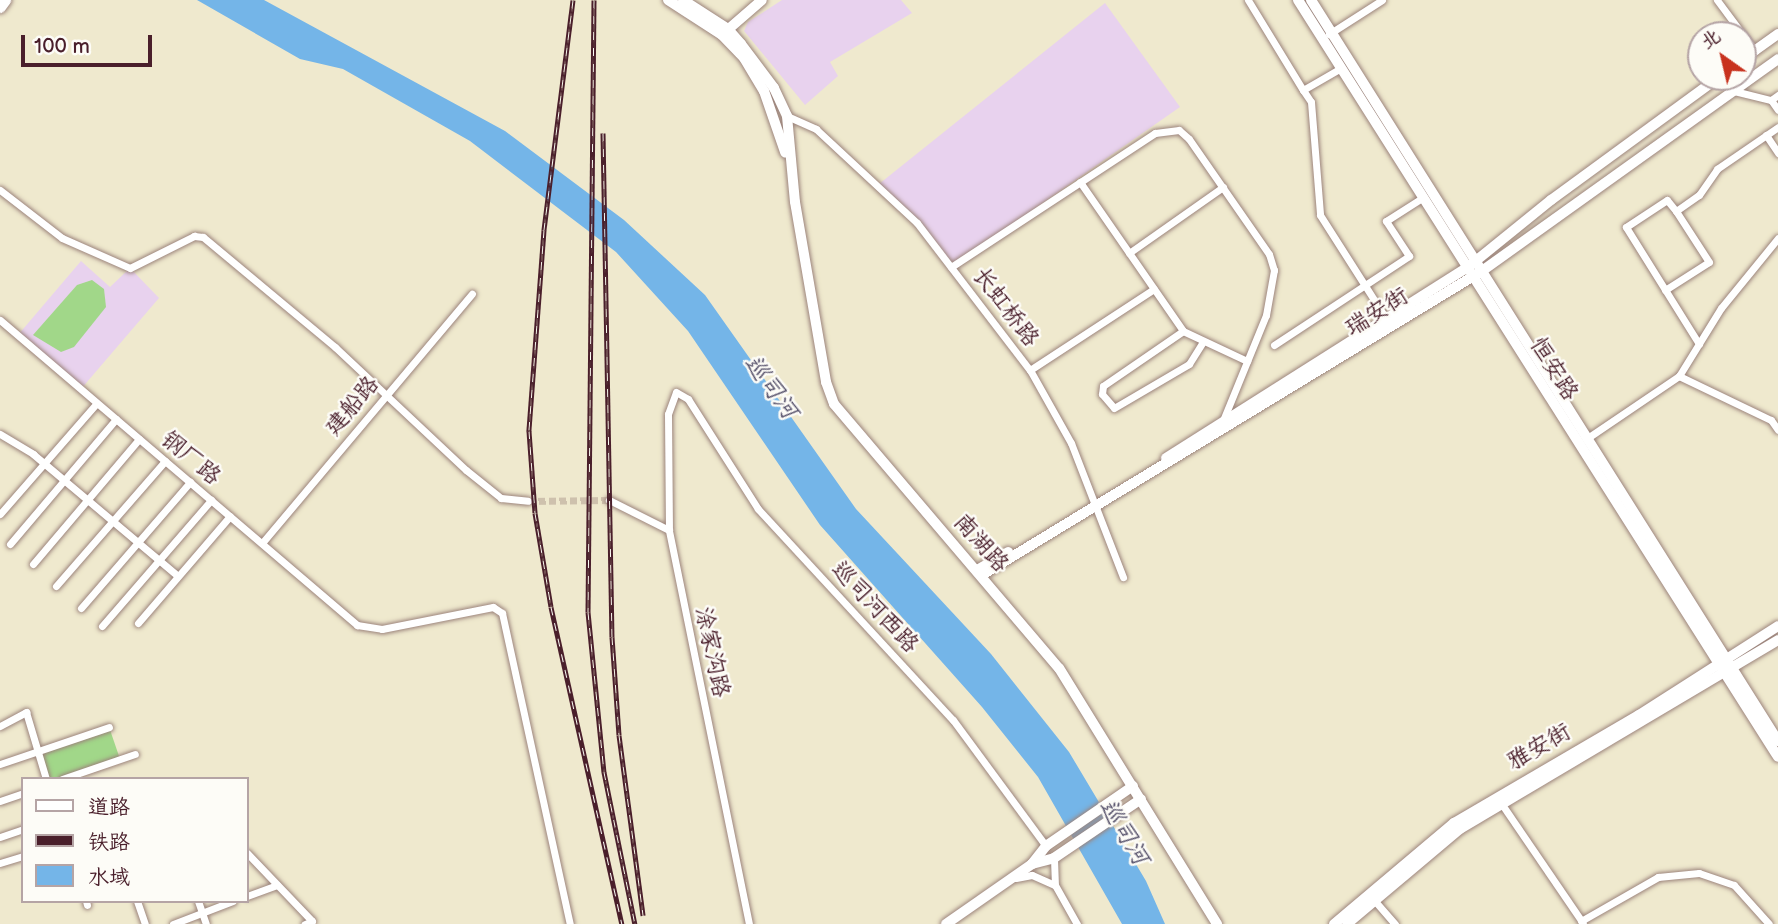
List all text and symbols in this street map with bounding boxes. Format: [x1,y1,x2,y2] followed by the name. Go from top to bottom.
[24,21,156,65] scale bar
[1687,21,1757,91] north arrow
[1697,25,1725,55] text: 北
[34,34,90,59] text: 100 m
[967,262,1045,352] street label: 长虹桥路
[1340,282,1414,342] street label: 瑞安街
[1524,332,1584,406] street label: 恒安路
[738,349,804,425] water label: 巡司河
[319,371,385,441] street label: 建船路
[156,425,226,491] street label: 钢厂路
[948,508,1014,578] street label: 南湖路
[826,556,924,658] street label: 巡司河西路
[689,604,735,700] street label: 涂家沟路
[1502,718,1576,776] street label: 雅安街
[21,777,248,903] legend
[1093,794,1155,870] water label: 巡司河
[88,795,130,820] text: 道路
[88,830,130,855] text: 铁路
[88,865,130,890] text: 水域

